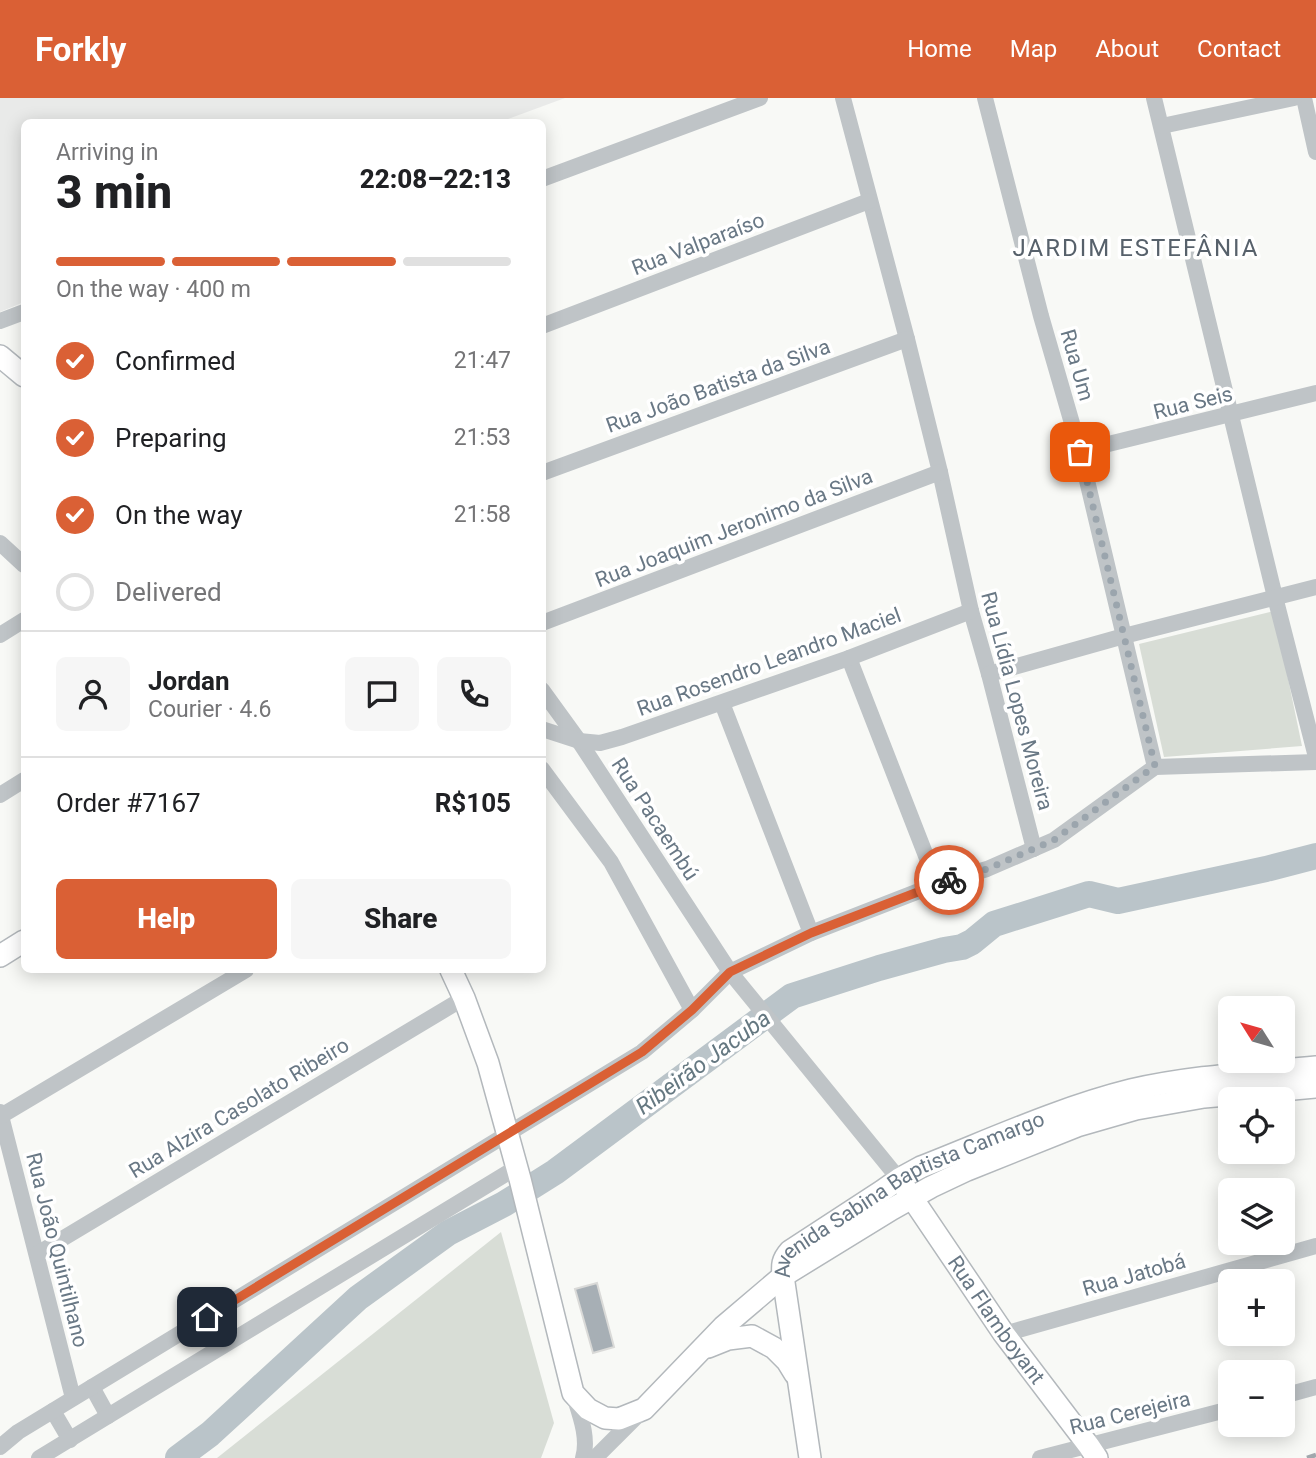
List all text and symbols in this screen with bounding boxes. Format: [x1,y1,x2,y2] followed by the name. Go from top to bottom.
[35,30,126,69] text: Forkly
[907,35,972,63] text: Home
[1010,35,1057,63] text: Map
[1095,35,1159,63] text: About
[1197,35,1281,63] text: Contact
[56,139,159,166] text: Arriving in
[360,164,511,194] text: 22:08–22:13
[56,165,172,219] text: 3 min
[628,208,768,280] street label: Rua Valparaíso
[1013,234,1259,262] district label: JARDIM ESTEFÂNIA
[56,276,251,303] text: On the way · 400 m
[1055,327,1099,403] street label: Rua Um
[603,334,833,438] street label: Rua João Batista da Silva
[56,342,94,380] icon: check
[115,346,236,376] text: Confirmed
[454,347,511,374] text: 21:47
[1151,382,1235,424] street label: Rua Seis
[56,419,94,457] icon: check
[1050,422,1110,482] pin
[115,423,227,453] text: Preparing
[454,424,511,451] text: 21:53
[1061,433,1099,471] icon: bag
[592,464,876,592] street label: Rua Joaquim Jeronimo da Silva
[56,496,94,534] icon: check
[115,500,243,530] text: On the way
[454,501,511,528] text: 21:58
[115,577,222,607] text: Delivered
[976,589,1058,813] street label: Rua Lídia Lopes Moreira
[634,603,904,721] street label: Rua Rosendro Leandro Maciel
[56,657,130,731] button: person
[345,657,419,731] button: chat
[437,657,511,731] button: phone
[148,666,230,696] text: Jordan
[148,696,271,723] text: Courier · 4.6
[607,753,703,885] street label: Rua Pacaembú
[56,788,201,818] text: Order #7167
[435,788,511,818] text: R$105
[914,845,984,915] courier
[930,861,968,899] icon: bike
[56,879,277,959] button: Help
[291,879,511,959] button: Share
[1218,996,1295,1073] north arrow
[1218,996,1295,1437] map controls
[631,1005,776,1120] water label: Ribeirão Jacuba
[125,1033,353,1183] street label: Rua Alzira Casolato Ribeiro
[1218,1087,1295,1164] button: locate
[770,1107,1048,1279] street label: Avenida Sabina Baptista Camargo
[21,1150,93,1350] street label: Rua João Quintilhano
[1218,1178,1295,1255] button: layers
[1080,1249,1188,1301] street label: Rua Jatobá
[943,1251,1050,1389] street label: Rua Flamboyant
[1218,1269,1295,1346] button: +
[177,1287,237,1347] pin
[188,1298,226,1336] icon: home
[1218,1360,1295,1437] button: −
[1067,1386,1193,1440] street label: Rua Cerejeira

